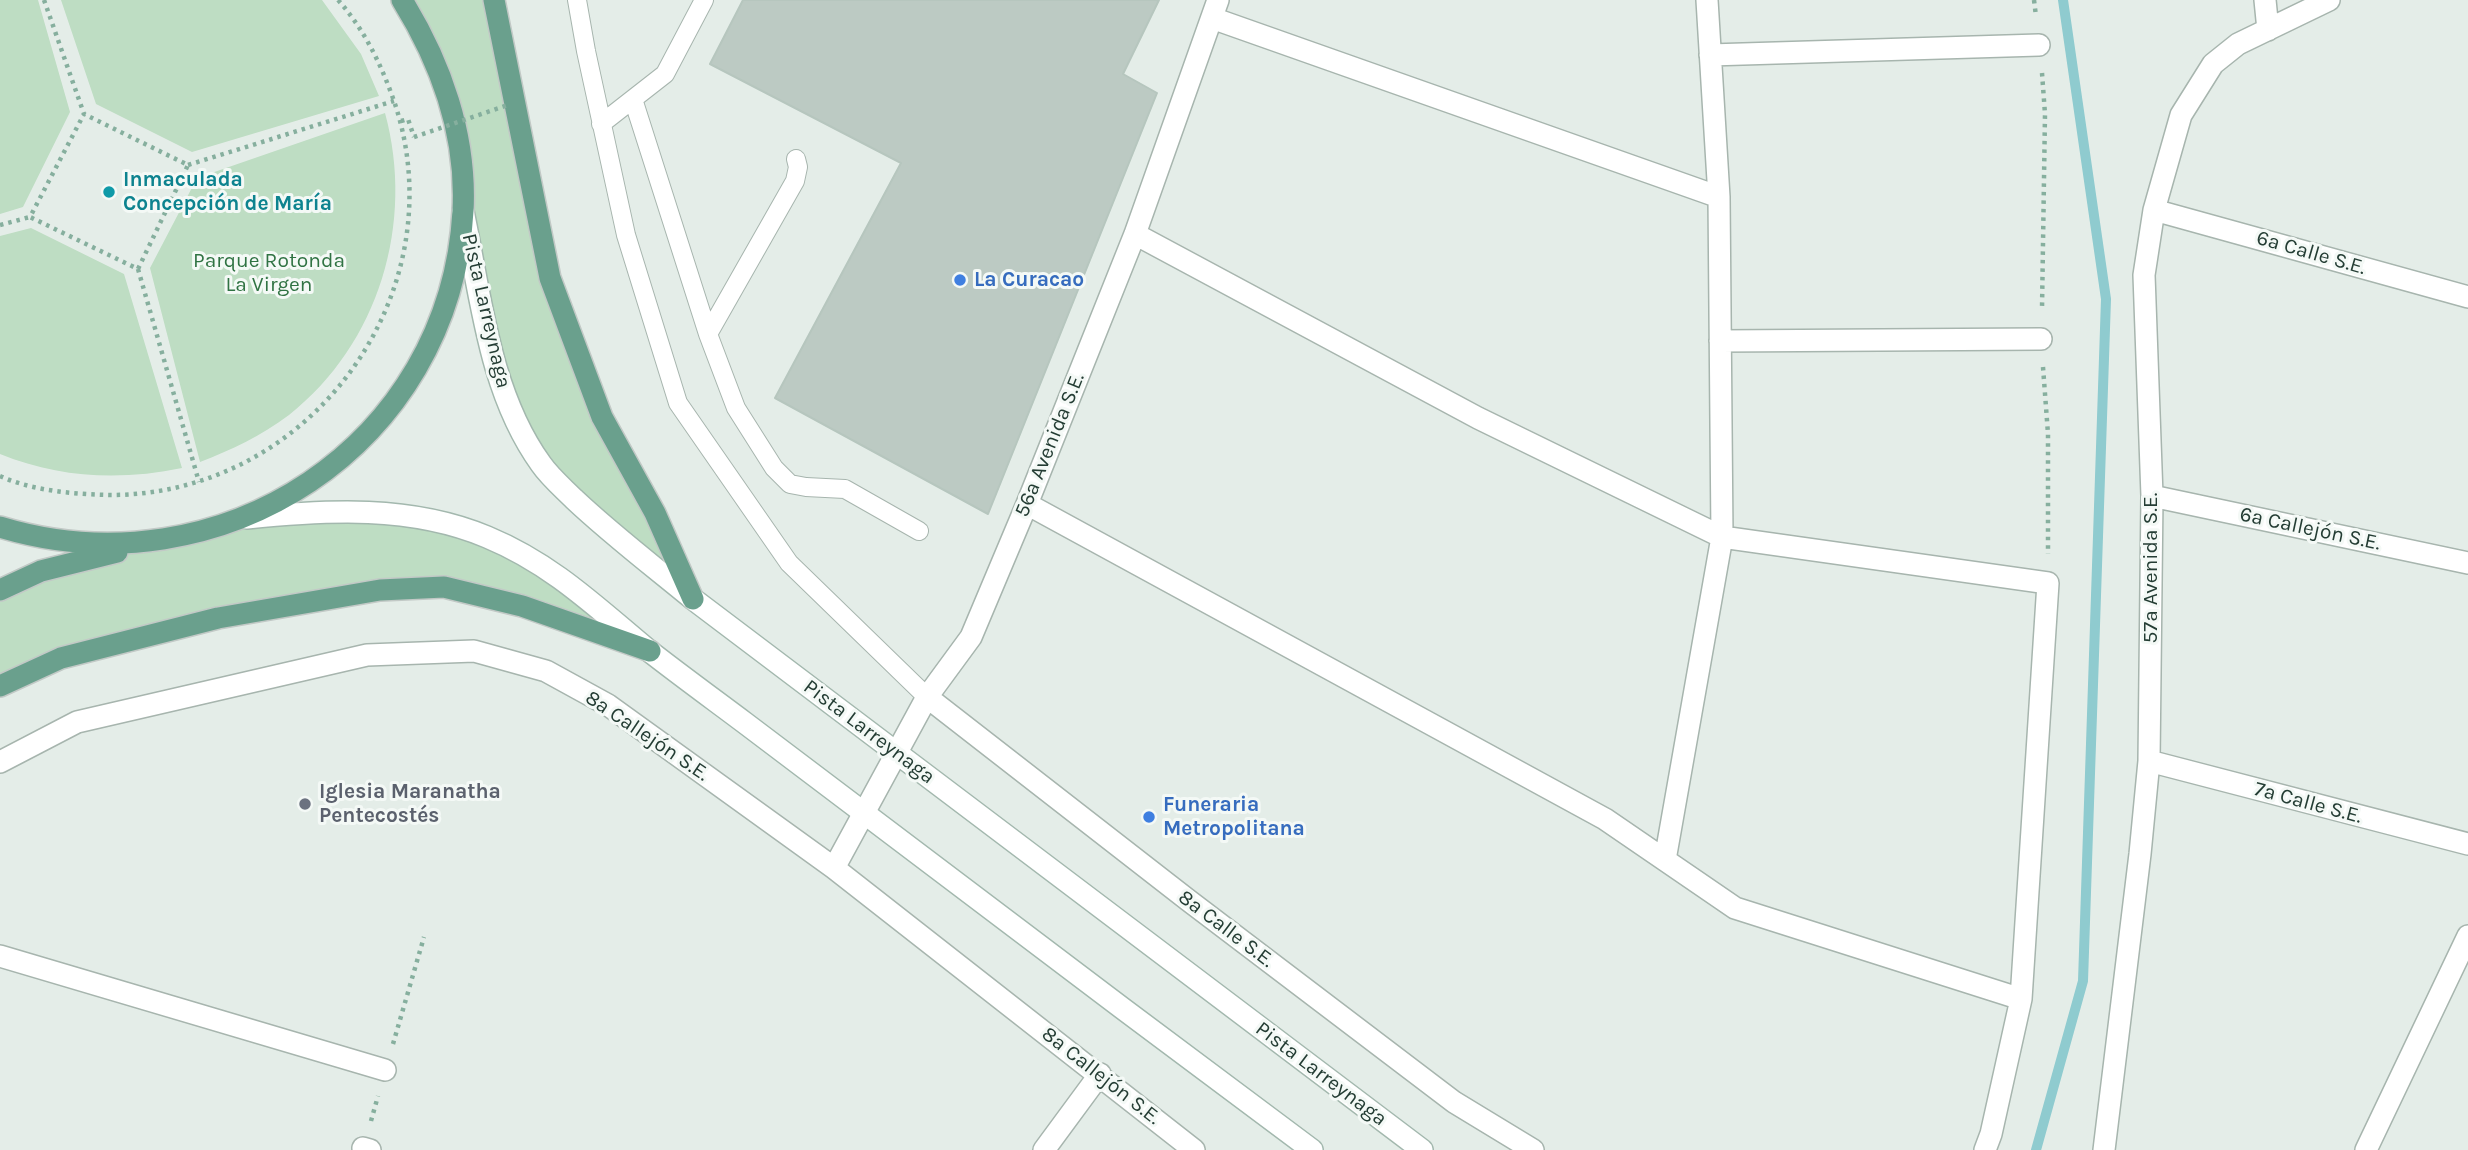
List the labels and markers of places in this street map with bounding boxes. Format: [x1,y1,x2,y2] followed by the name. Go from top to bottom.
[123,167,332,217] place label: Inmaculada Concepción de María
[101,184,117,200] marker: Inmaculada Concepción de María
[974,267,1084,293] place label: La Curacao
[952,272,968,288] marker: La Curacao
[319,779,501,829] place label: Iglesia Maranatha Pentecostés
[1163,792,1305,842] place label: Funeraria Metropolitana
[297,796,313,812] marker: Iglesia Maranatha Pentecostés
[1141,809,1157,825] marker: Funeraria Metropolitana

